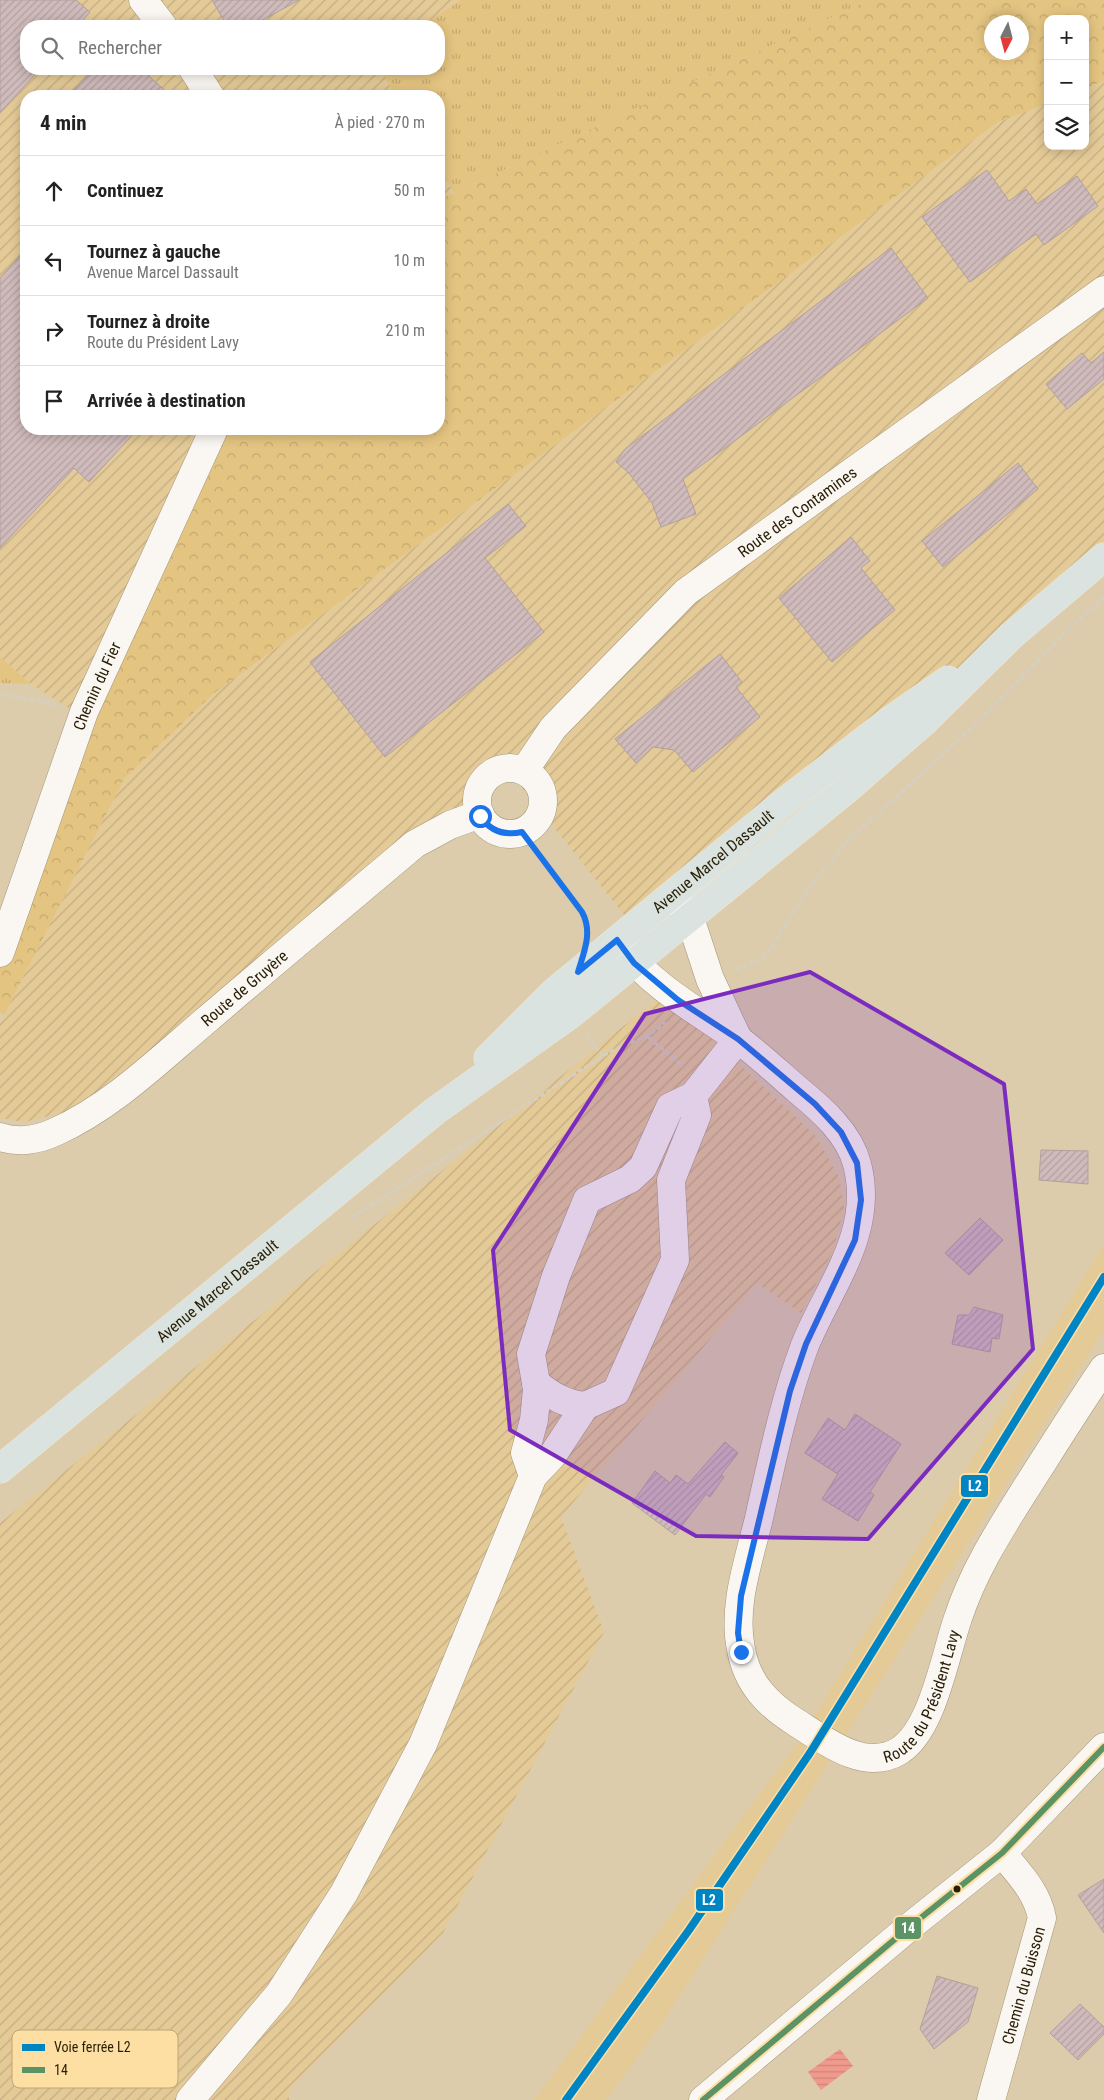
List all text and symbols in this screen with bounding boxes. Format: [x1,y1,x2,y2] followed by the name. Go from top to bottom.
[984,15,1029,60] north arrow
[1044,15,1089,150] map controls
[1044,15,1089,60] button: +
[20,20,445,75] search box
[38,34,66,62] icon: search
[78,36,162,59] text: Rechercher
[1044,60,1089,105] button: −
[1044,105,1089,150] button: layers
[40,111,87,135] text: 4 min
[334,113,425,132] text: À pied · 270 m
[40,177,68,205] icon: ahead
[87,179,164,202] text: Continuez
[393,181,425,200] text: 50 m
[87,240,220,263] text: Tournez à gauche
[40,247,68,275] icon: left
[393,251,425,270] text: 10 m
[87,263,239,282] text: Avenue Marcel Dassault
[87,310,210,333] text: Tournez à droite
[40,317,68,345] icon: right
[386,321,425,340] text: 210 m
[87,333,239,352] text: Route du Président Lavy
[40,387,68,415] icon: arrive
[87,389,246,412] text: Arrivée à destination
[734,463,860,561] street label: Route des Contamines
[69,639,124,733] street label: Chemin du Fier
[469,805,492,828] route start
[648,805,777,917] street label: Avenue Marcel Dassault
[197,946,291,1030] street label: Route de Gruyère
[152,1235,282,1346] street label: Avenue Marcel Dassault
[960,1474,989,1498] line badge: L2
[968,1478,982,1494] text: L2
[881,1627,963,1766] street label: Route du Président Lavy
[730,1641,753,1664] route end
[952,1884,962,1894] unlabelled marker
[695,1888,724,1912] line badge: L2
[702,1892,716,1908] text: L2
[894,1916,922,1940] line badge: 14
[901,1920,915,1936] text: 14
[998,1924,1049,2046] street label: Chemin du Buisson
[12,2030,178,2088] legend
[54,2039,131,2055] text: Voie ferrée L2
[54,2062,68,2078] text: 14

